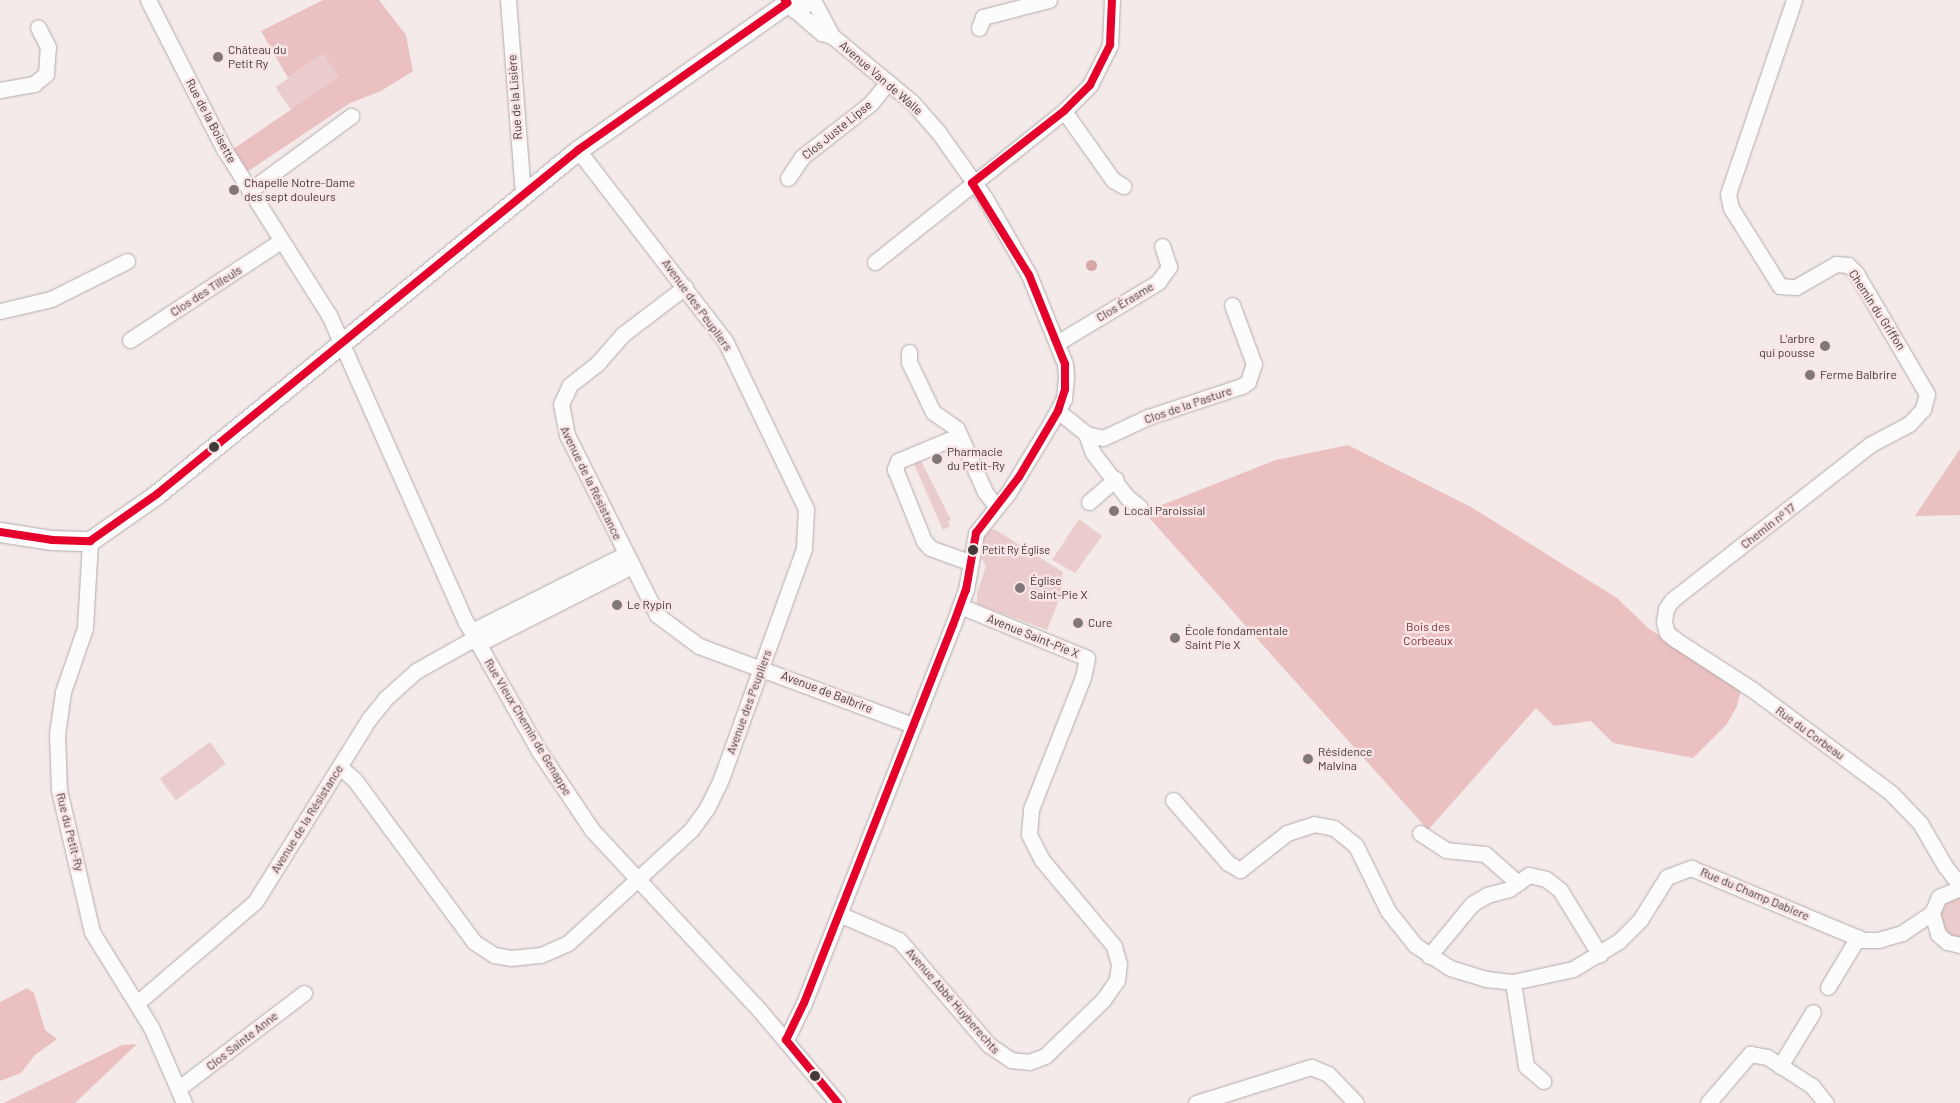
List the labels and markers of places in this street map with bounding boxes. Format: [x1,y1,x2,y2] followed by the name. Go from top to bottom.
[228,43,286,71] place label: Château du Petit Ry
[212,51,224,63] marker: Château du Petit Ry
[244,176,355,204] place label: Chapelle Notre-Dame des sept douleurs
[228,184,240,196] marker: Chapelle Notre-Dame des sept douleurs
[1759,332,1815,360] place label: L'arbre qui pousse
[1819,340,1831,352] marker: L'arbre qui pousse
[1820,368,1897,382] place label: Ferme Balbrire
[1804,369,1816,381] marker: Ferme Balbrire
[209,442,219,452] unlabelled marker
[947,445,1005,473] place label: Pharmacie du Petit-Ry
[931,453,943,465] marker: Pharmacie du Petit-Ry
[1124,504,1205,518] place label: Local Paroissial
[1108,505,1120,517] marker: Local Paroissial
[982,543,1050,557] place label: Petit Ry Église
[968,545,978,555] marker: Petit Ry Église
[1030,574,1088,602] place label: Église Saint-Pie X
[1014,582,1026,594] marker: Église Saint-Pie X
[627,598,672,612] place label: Le Rypin
[611,599,623,611] marker: Le Rypin
[1088,616,1112,630] place label: Cure
[1072,617,1084,629] marker: Cure
[1185,624,1288,652] place label: École fondamentale Saint Pie X
[1169,632,1181,644] marker: École fondamentale Saint Pie X
[1318,745,1372,773] place label: Résidence Malvina
[1302,753,1314,765] marker: Résidence Malvina
[810,1071,820,1081] unlabelled marker

